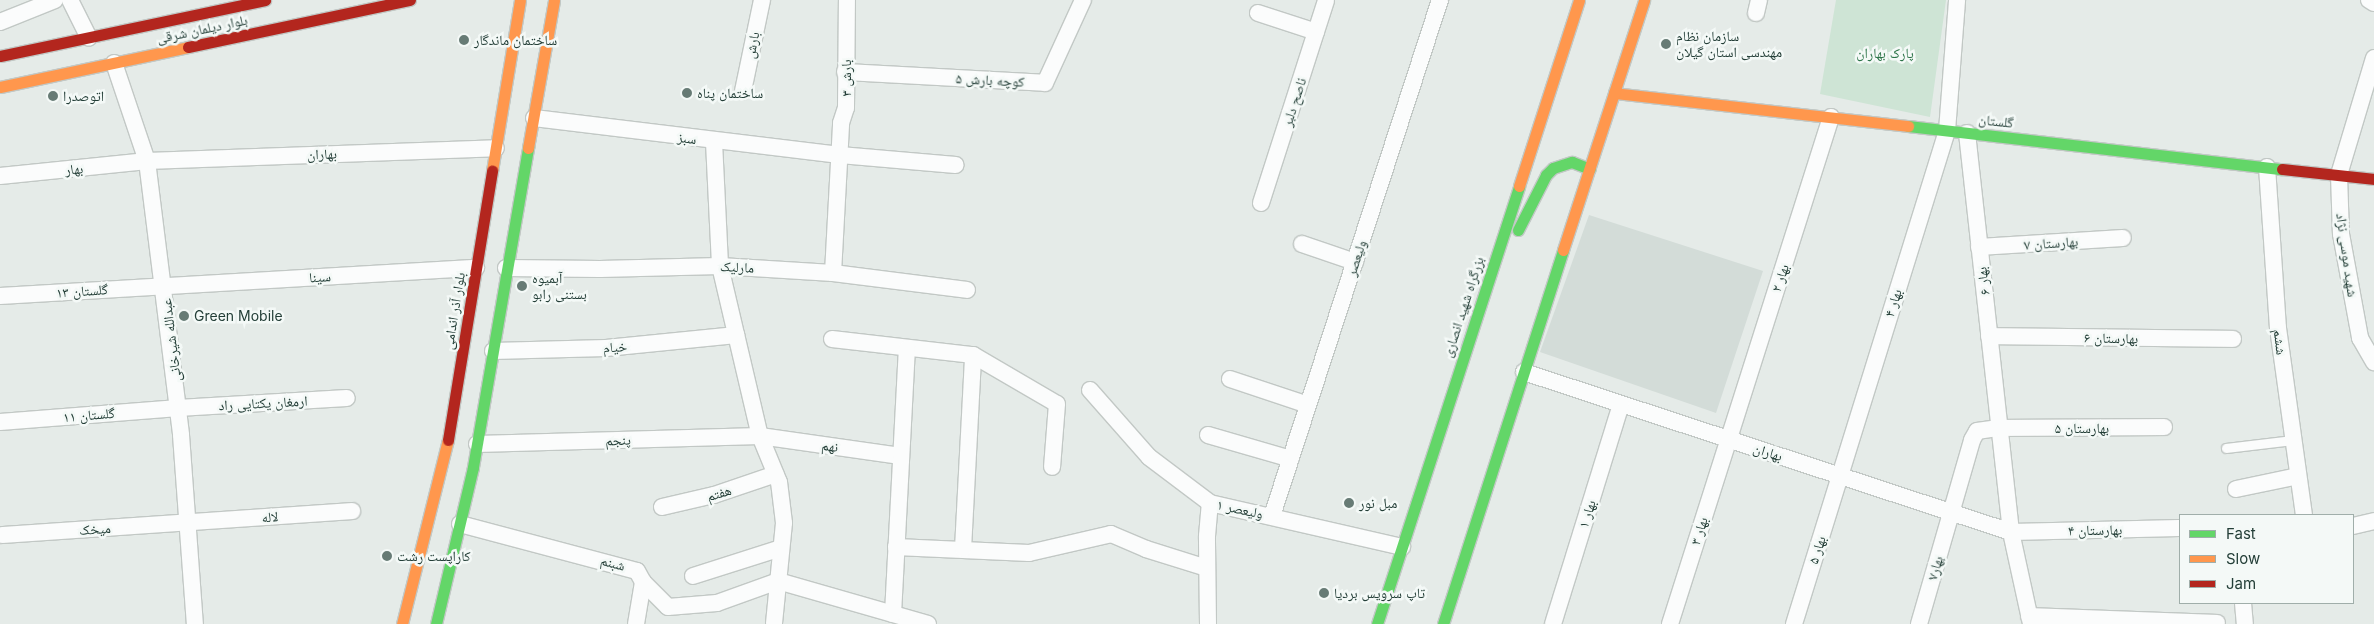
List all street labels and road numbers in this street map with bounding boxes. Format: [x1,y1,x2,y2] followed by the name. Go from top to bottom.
[155,11,249,47] street label: بلوار دیلمان شرقی
[741,30,763,60] street label: بارش
[838,59,854,97] street label: بارش ۳
[955,70,1025,90] street label: کوچه بارش ۵
[1278,76,1310,128] street label: ناصح دلبر
[1978,111,2014,131] street label: گلستان
[677,129,697,147] street label: سبز
[307,145,337,163] street label: بهاران
[64,160,84,178] street label: بهار
[2333,212,2361,298] street label: شهید موسی نژاد
[2023,233,2079,253] street label: بهارستان ۷
[1342,238,1370,278] street label: ولیعصر
[1439,254,1487,360] street label: بزرگراه شهید انصاری
[719,258,755,276] street label: مارلیک
[1768,262,1792,294] street label: بهار ۲
[1973,266,1993,296] street label: بهار ۶
[309,268,331,286] street label: سینا
[440,271,468,351] street label: بلوار آذر اندامی
[56,281,108,301] street label: گلستان ۱۳
[1881,287,1905,319] street label: بهار ۴
[158,297,184,383] street label: عبدالله شیرخانی
[2270,328,2290,356] street label: ششم
[2084,329,2138,347] street label: بهارستان ۶
[602,338,628,356] street label: خیام
[218,392,308,414] street label: ارمغان یکتایی راد
[62,404,116,426] street label: گلستان ۱۱
[2055,420,2109,436] street label: بهارستان ۵
[605,431,631,449] street label: پنجم
[821,437,839,455] street label: نهم
[1751,439,1785,465] street label: بهاران
[705,481,733,505] street label: هفتم
[1215,496,1265,522] street label: ولیعصر ۱
[1575,498,1599,530] street label: بهار ۱
[261,508,279,526] street label: لاله
[1687,515,1711,547] street label: بهار ۳
[79,520,111,538] street label: میخک
[2068,521,2122,539] street label: بهارستان ۴
[1805,534,1829,566] street label: بهار ۵
[599,552,627,574] street label: شبنم
[1924,554,1946,582] street label: بهار۷

